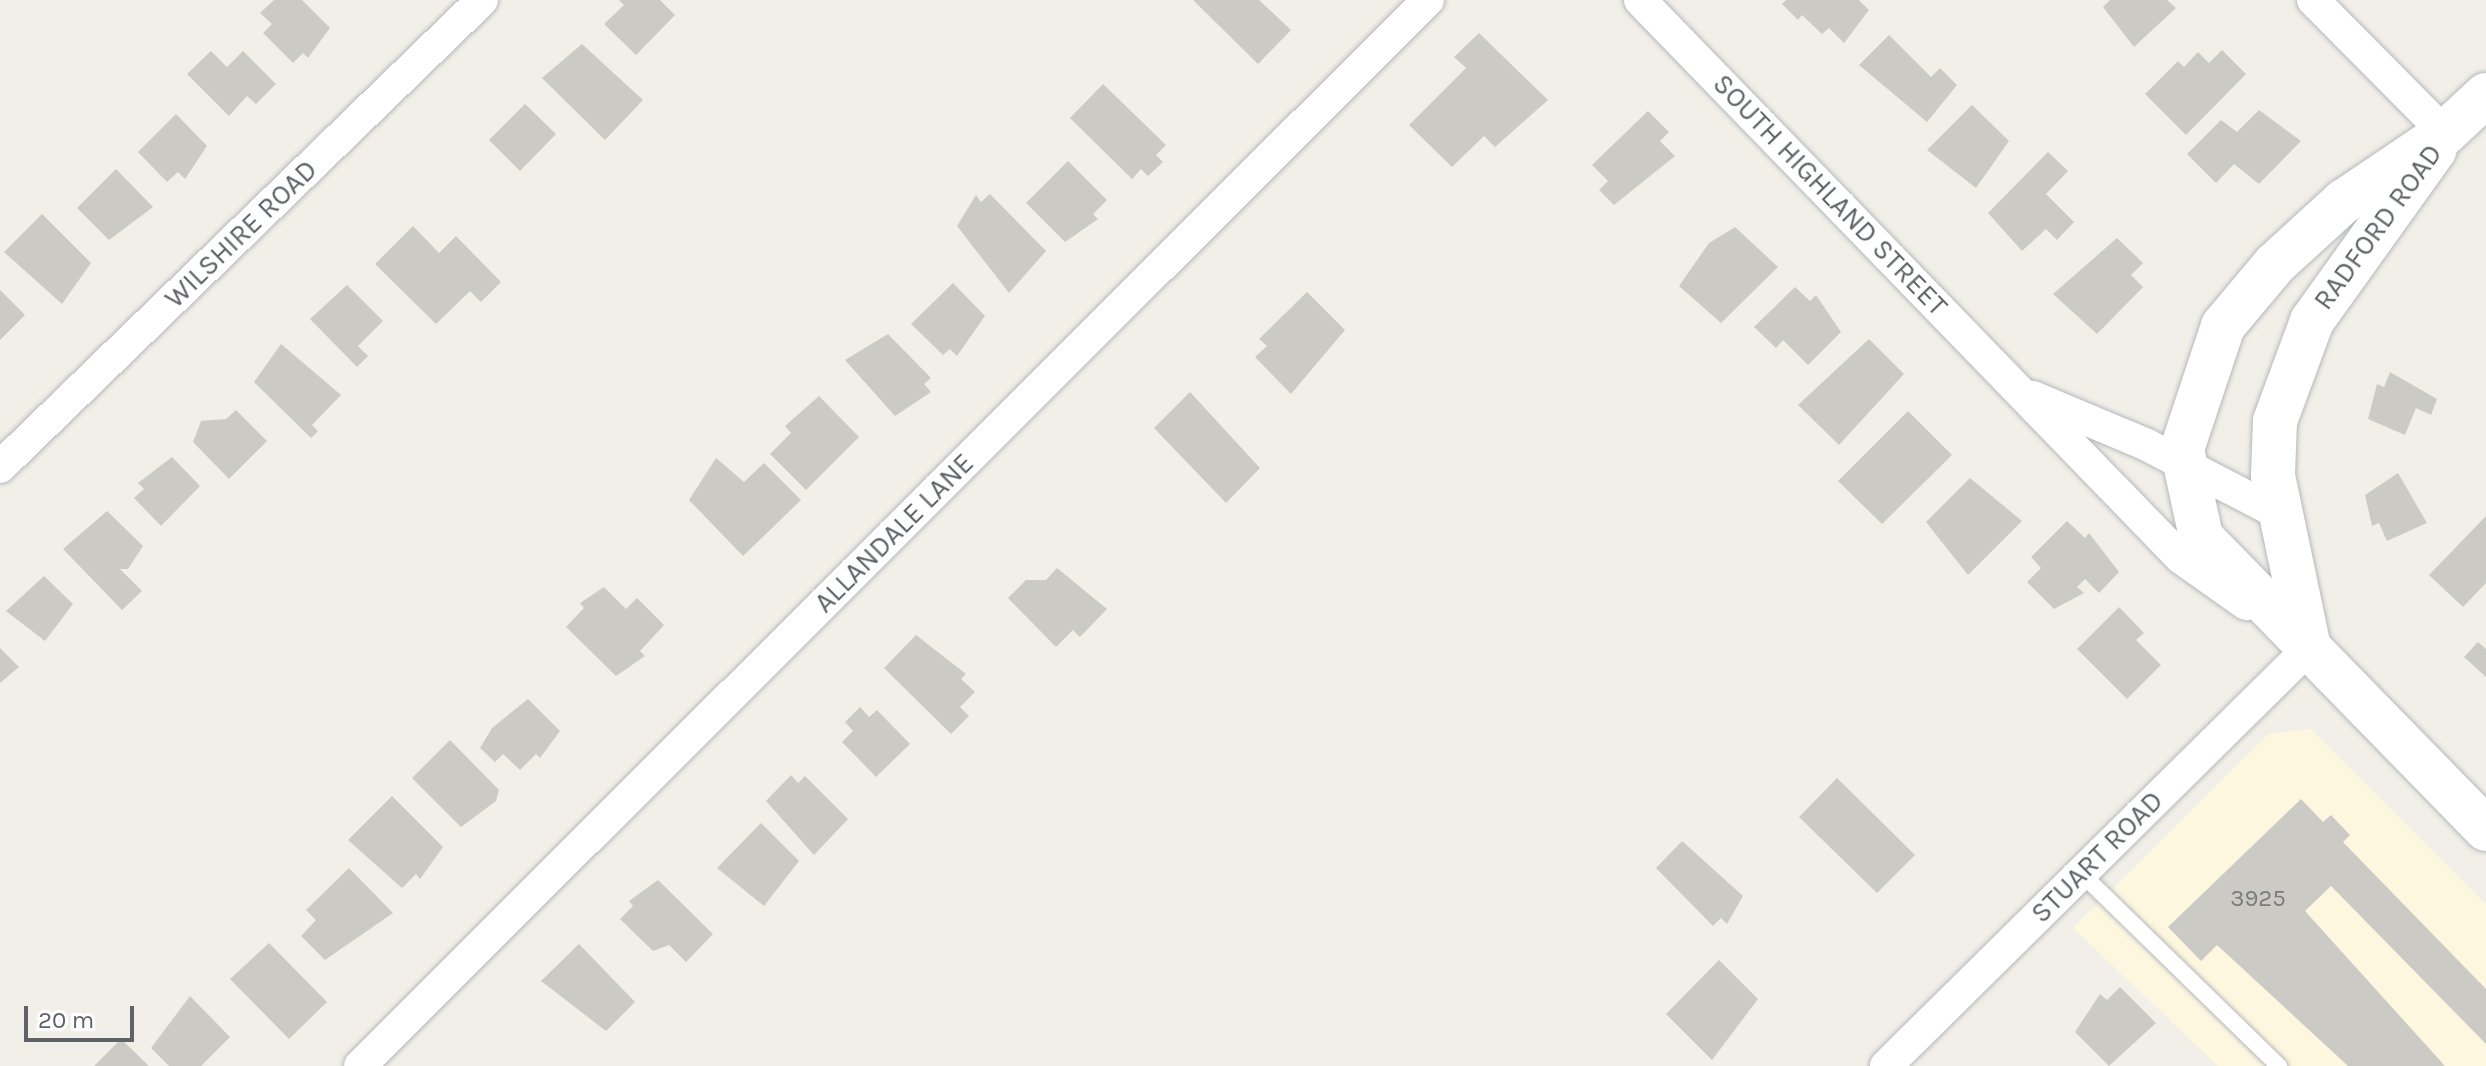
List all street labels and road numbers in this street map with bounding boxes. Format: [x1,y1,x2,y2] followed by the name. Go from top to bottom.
[1706,67,1954,323] street label: SOUTH HIGHLAND STREET
[2307,138,2449,316] street label: RADFORD ROAD
[158,153,324,315] street label: WILSHIRE ROAD
[807,446,981,620] street label: ALLANDALE LANE
[2024,784,2170,930] street label: STUART ROAD

